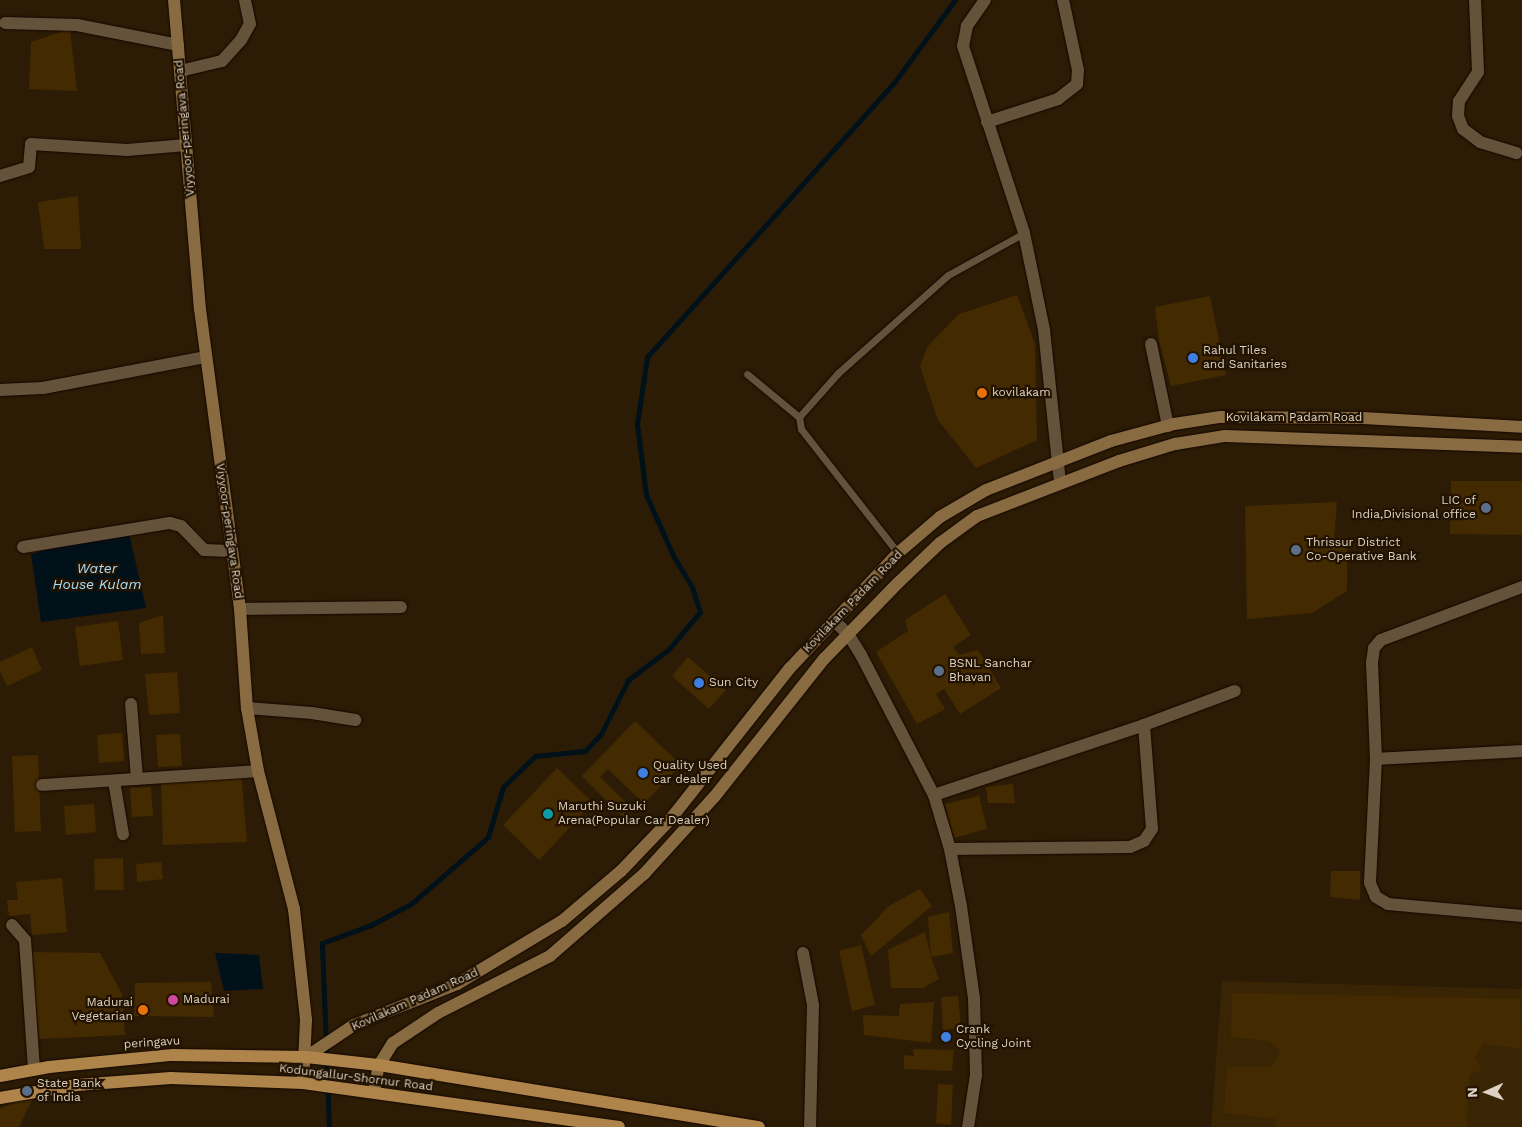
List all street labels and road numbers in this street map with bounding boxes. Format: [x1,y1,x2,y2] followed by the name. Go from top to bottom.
[172,59,198,197] street label: Viyyoor-peringava Road
[1226,411,1362,425] street label: Kovilakam Padam Road
[212,462,246,600] street label: Viyyoor-peringava Road
[800,548,906,656] street label: Kovilakam Padam Road
[350,966,480,1034] street label: Kovilakam Padam Road
[123,1034,181,1052] street label: peringavu
[278,1061,434,1095] street label: Kodungallur-Shornur Road

